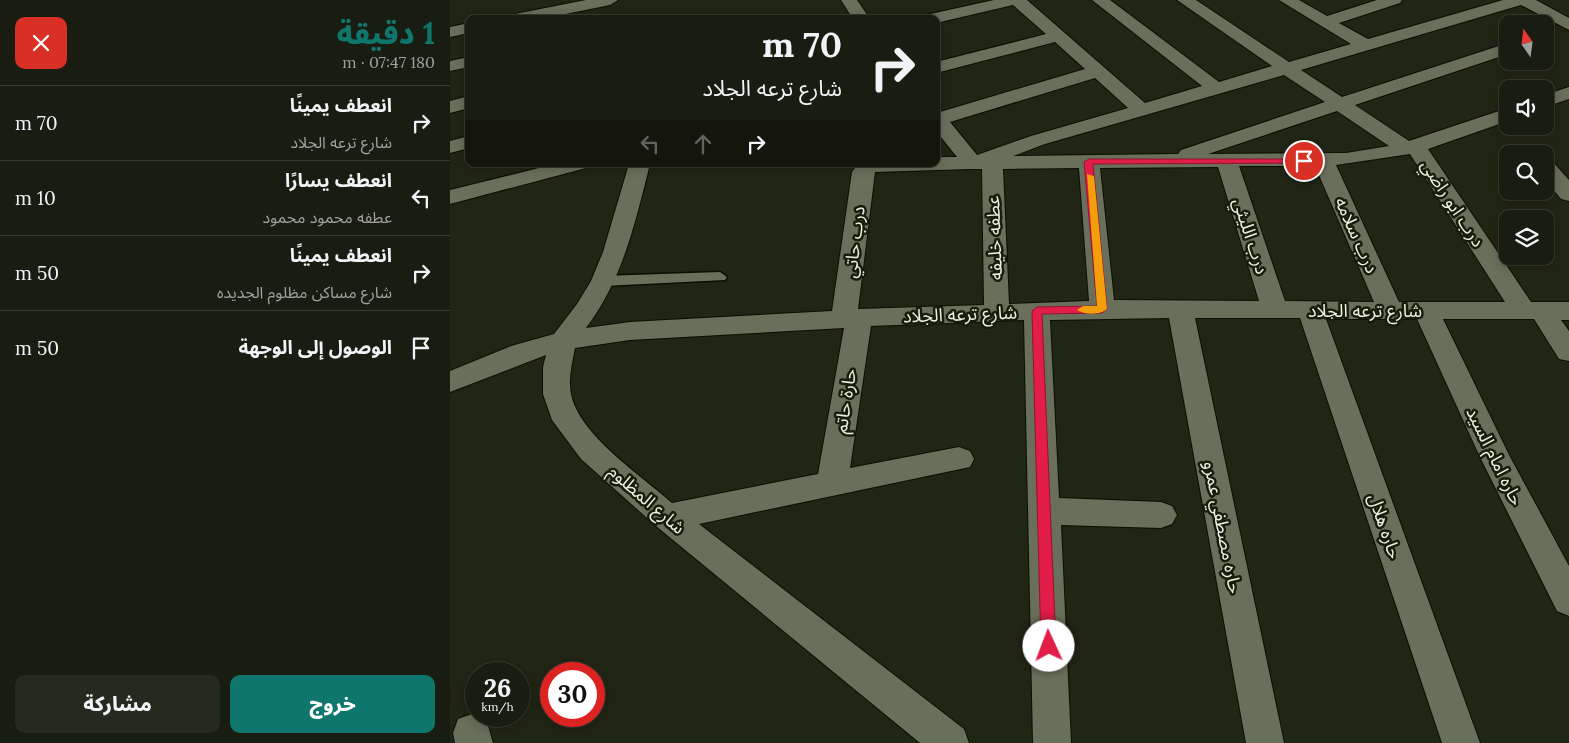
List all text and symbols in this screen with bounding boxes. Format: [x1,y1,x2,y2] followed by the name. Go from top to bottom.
[337,14,435,52] text: 1 دقيقة
[1499,15,1554,70] north arrow
[1499,15,1554,265] map controls
[15,17,67,69] button: close
[762,22,842,67] text: 70 m
[860,35,925,100] icon: right
[342,52,435,72] text: 180 m · 07:47
[702,74,842,102] text: شارع ترعه الجلاد
[1499,80,1554,135] button: sound
[290,93,392,117] text: انعطف يمينًا
[407,109,435,137] icon: right
[15,111,58,135] text: 70 m
[636,130,664,158] icon: left
[689,130,717,158] icon: ahead
[742,130,770,158] icon: right
[290,132,392,152] text: شارع ترعه الجلاد
[1283,140,1325,182] pin
[1499,145,1554,200] button: search
[1290,147,1318,175] icon: arrive
[1414,155,1490,252] street label: درب ابو راضي
[285,168,392,192] text: انعطف يسارًا
[407,184,435,212] icon: left
[15,186,56,210] text: 10 m
[1330,193,1384,277] street label: درب سلامه
[981,195,1007,281] street label: عطفه خليفه
[1226,195,1274,278] street label: درب الليثي
[838,205,872,280] street label: درب حاتي
[262,207,392,227] text: عطفه محمود محمود
[1499,210,1554,265] button: layers
[290,243,392,267] text: انعطف يمينًا
[407,259,435,287] icon: right
[15,261,59,285] text: 50 m
[217,282,392,302] text: شارع مساكن مظلوم الجديده
[1308,299,1422,325] street label: شارع ترعه الجلاد
[903,301,1018,330] street label: شارع ترعه الجلاد
[407,334,435,362] icon: arrive
[239,335,392,359] text: الوصول إلى الوجهة
[15,336,59,360] text: 50 m
[829,367,863,435] street label: حارة حاتم
[1459,403,1529,510] street label: حاره امام السيد
[602,459,690,541] street label: شارع المظلوم
[1197,459,1247,596] street label: حاره مصطفي عمرو
[1363,490,1407,562] street label: حاره هلال
[1022,619,1074,671] position arrow
[540,662,605,727] speed limit sign: 30
[484,672,511,704] text: 26
[15,675,220,733] button: مشاركة
[230,675,435,733] button: خروج
[481,699,514,714] text: km/h

